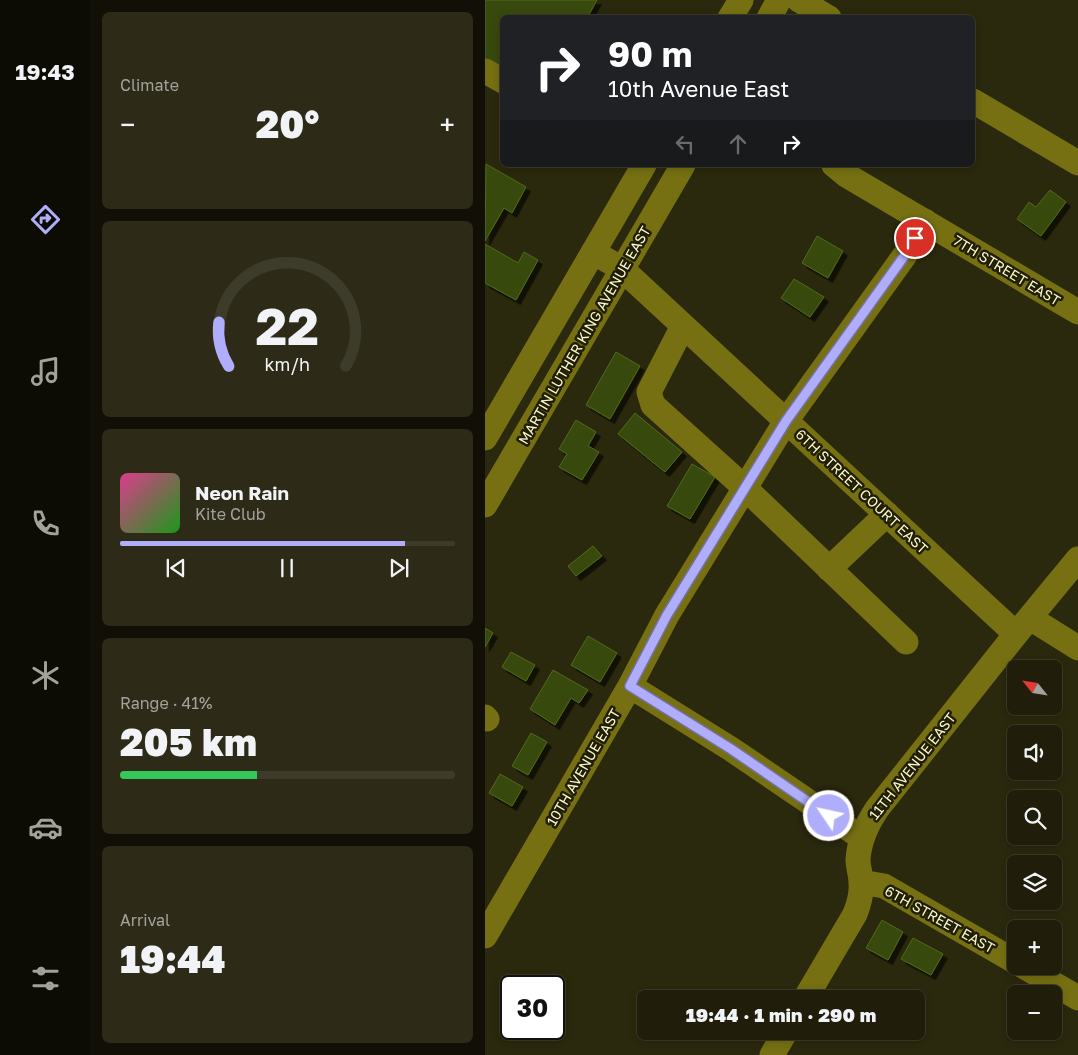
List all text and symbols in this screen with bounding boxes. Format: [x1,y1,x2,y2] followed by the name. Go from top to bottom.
[608,33,692,75] text: 90 m
[525,35,590,100] icon: right
[15,58,75,85] text: 19:43
[120,75,179,95] text: Climate
[608,75,789,102] text: 10th Avenue East
[256,101,319,146] text: 20°
[120,108,135,141] text: −
[440,108,455,141] text: +
[671,130,699,158] icon: left
[724,130,752,158] icon: ahead
[777,130,805,158] icon: right
[28,202,63,237] icon: directions
[894,217,936,259] pin
[514,223,654,447] street label: MARTIN LUTHER KING AVENUE EAST
[901,224,929,252] icon: arrive
[950,231,1064,309] street label: 7TH STREET EAST
[256,294,319,356] text: 22
[265,353,310,375] text: km/h
[28,354,63,389] icon: music
[792,425,932,557] street label: 6TH STREET COURT EAST
[195,481,289,504] text: Neon Rain
[195,504,266,524] text: Kite Club
[28,506,63,541] icon: phone
[162,554,190,582] icon: previous
[273,554,301,582] icon: pause
[385,554,413,582] icon: next
[28,658,63,693] icon: climate
[1007,660,1063,715] north arrow
[1007,660,1062,1040] map controls
[120,693,212,713] text: Range · 41%
[543,705,624,829] street label: 10TH AVENUE EAST
[865,709,959,823] street label: 11TH AVENUE EAST
[120,719,257,764] text: 205 km
[1007,725,1062,780] button: sound
[802,789,854,841] position arrow
[1007,790,1062,845] button: search
[28,810,63,845] icon: car
[1007,855,1062,910] button: layers
[882,882,998,956] street label: 6TH STREET EAST
[120,910,170,930] text: Arrival
[1007,920,1062,975] button: +
[120,936,226,981] text: 19:44
[28,961,63,996] icon: filters
[500,975,565,1040] speed limit sign: 30
[1007,985,1062,1040] button: −
[686,1003,876,1026] text: 19:44 · 1 min · 290 m

